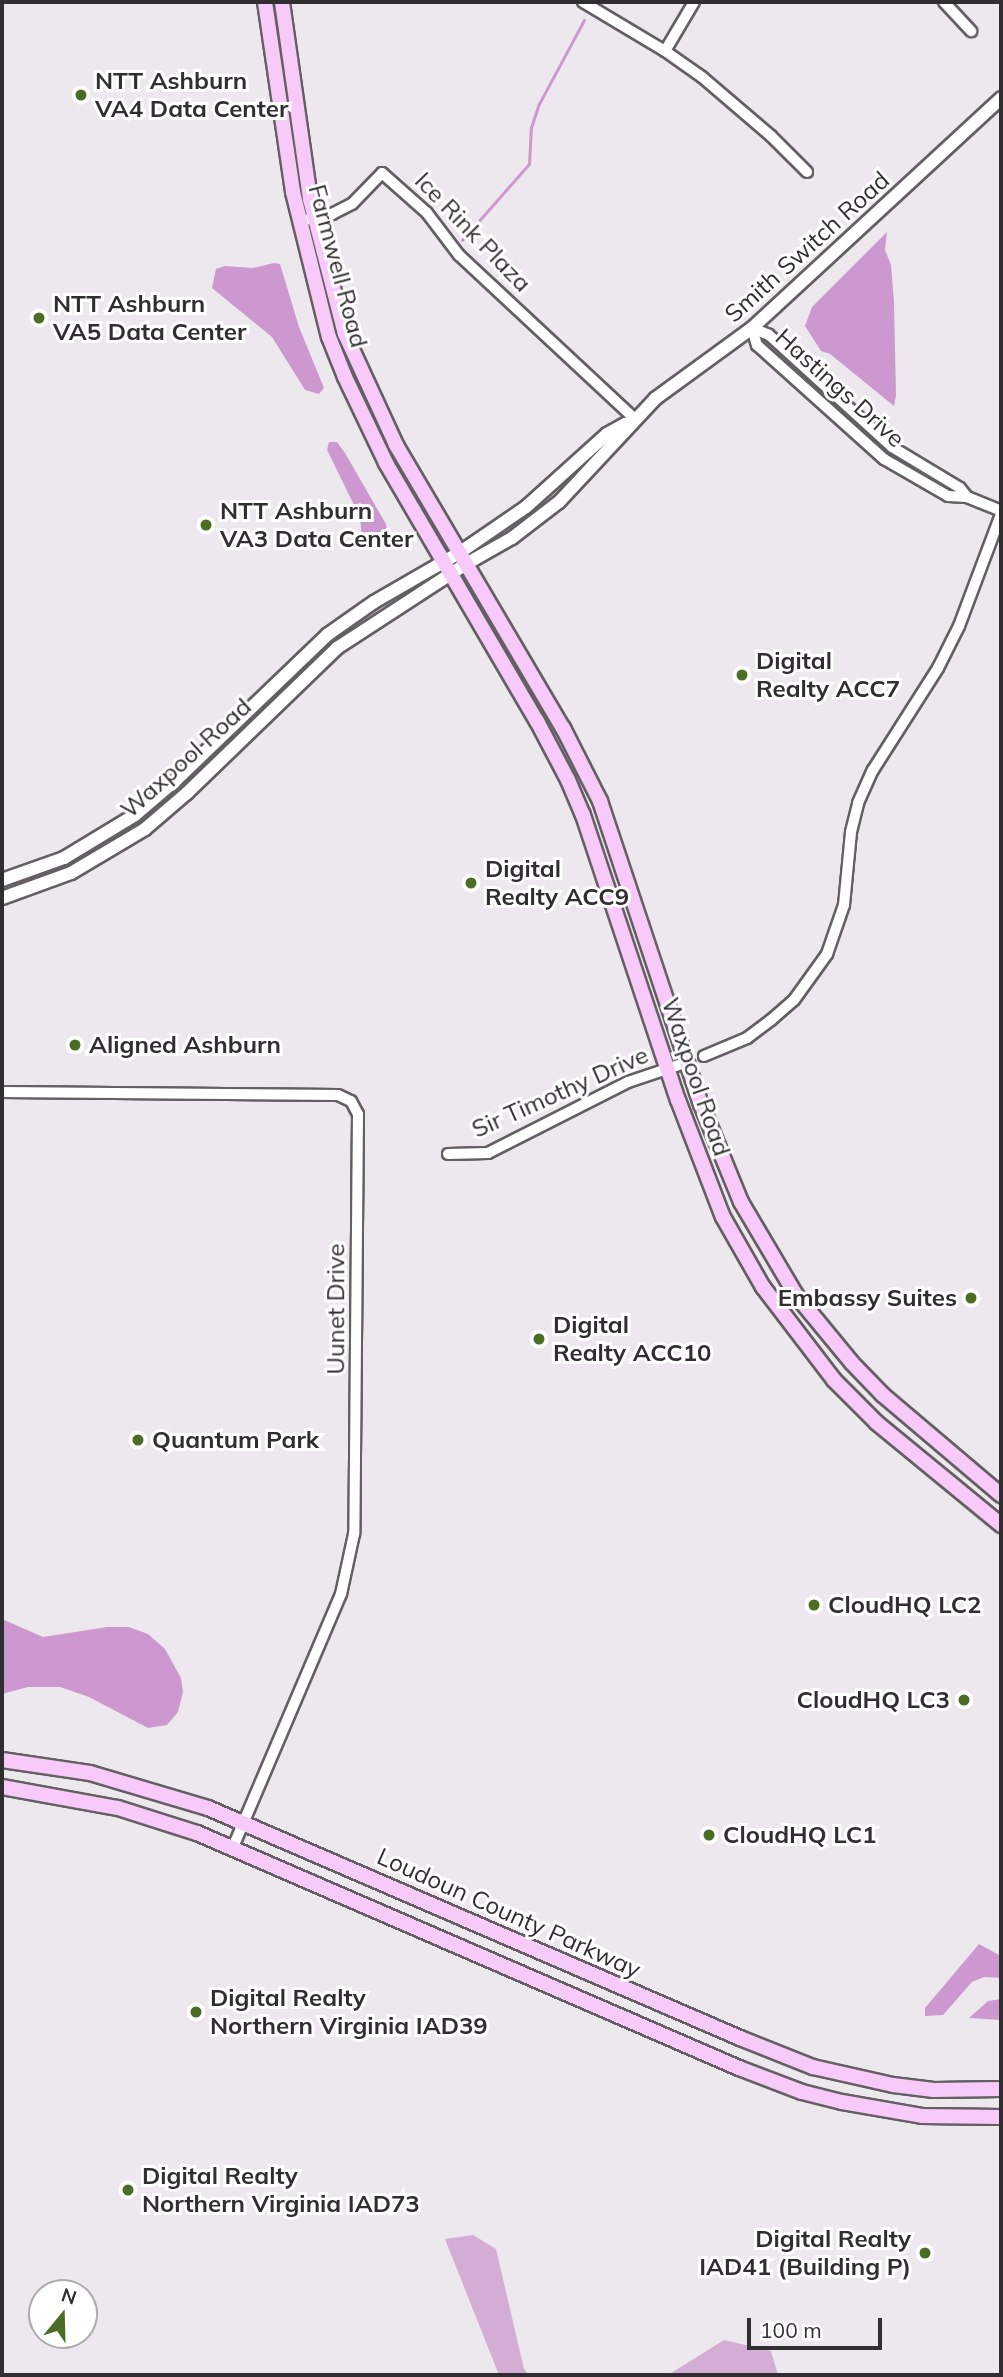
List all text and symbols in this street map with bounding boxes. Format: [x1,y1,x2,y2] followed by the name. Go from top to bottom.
[95,67,288,123] place label: NTT Ashburn VA4 Data Center
[73,87,89,103] marker: NTT Ashburn VA4 Data Center
[409,166,537,298] street label: Ice Rink Plaza
[719,166,895,328] street label: Smith Switch Road
[302,181,374,351] street label: Farmwell Road
[53,290,246,346] place label: NTT Ashburn VA5 Data Center
[31,310,47,326] marker: NTT Ashburn VA5 Data Center
[770,323,910,453] street label: Hastings Drive
[220,497,413,553] place label: NTT Ashburn VA3 Data Center
[198,517,214,533] marker: NTT Ashburn VA3 Data Center
[756,647,900,703] place label: Digital Realty ACC7
[734,667,750,683] marker: Digital Realty ACC7
[115,692,257,824] street label: Waxpool Road
[485,855,629,911] place label: Digital Realty ACC9
[463,875,479,891] marker: Digital Realty ACC9
[655,994,737,1160] street label: Waxpool Road
[89,1031,281,1059] place label: Aligned Ashburn
[67,1037,83,1053] marker: Aligned Ashburn
[467,1040,653,1144] street label: Sir Timothy Drive
[322,1243,350,1375] street label: Uunet Drive
[778,1284,957,1312] place label: Embassy Suites
[963,1290,979,1306] marker: Embassy Suites
[553,1311,711,1367] place label: Digital Realty ACC10
[531,1331,547,1347] marker: Digital Realty ACC10
[152,1426,319,1454] place label: Quantum Park
[130,1432,146,1448] marker: Quantum Park
[828,1591,982,1619] place label: CloudHQ LC2
[806,1597,822,1613] marker: CloudHQ LC2
[796,1686,950,1714] place label: CloudHQ LC3
[956,1692,972,1708] marker: CloudHQ LC3
[723,1821,877,1849] place label: CloudHQ LC1
[701,1827,717,1843] marker: CloudHQ LC1
[373,1842,645,1984] street label: Loudoun County Parkway
[210,1984,488,2040] place label: Digital Realty Northern Virginia IAD39
[188,2004,204,2020] marker: Digital Realty Northern Virginia IAD39
[142,2162,420,2218] place label: Digital Realty Northern Virginia IAD73
[120,2182,136,2198] marker: Digital Realty Northern Virginia IAD73
[699,2225,911,2281] place label: Digital Realty IAD41 (Building P)
[917,2245,933,2261] marker: Digital Realty IAD41 (Building P)
[28,2279,98,2349] north arrow
[58,2282,80,2310] text: N
[751,2304,886,2348] scale bar
[760,2317,822,2343] text: 100 m

